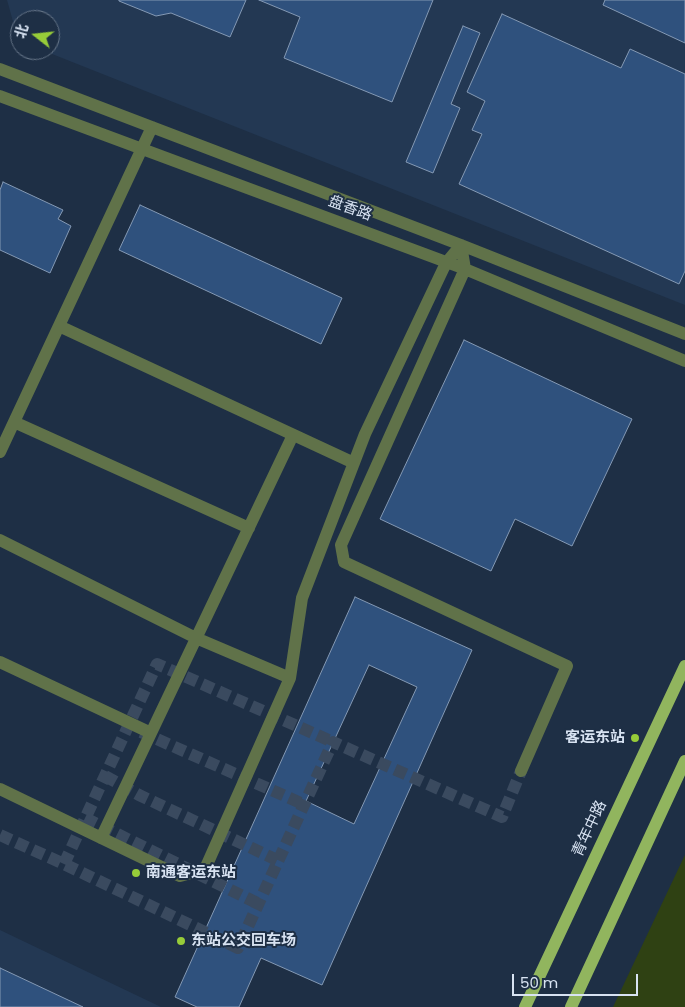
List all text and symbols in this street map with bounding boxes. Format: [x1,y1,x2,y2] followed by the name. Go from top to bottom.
[10,10,60,60] north arrow
[10,22,33,41] text: 北
[326,193,374,225] street label: 盘香路
[565,729,625,747] place label: 客运东站
[629,732,641,744] marker: 客运东站
[569,798,611,860] street label: 青年中路
[146,864,236,882] place label: 南通客运东站
[130,867,142,879] marker: 南通客运东站
[191,932,296,950] place label: 东站公交回车场
[175,935,187,947] marker: 东站公交回车场
[515,964,641,996] scale bar
[520,972,558,993] text: 50 m

